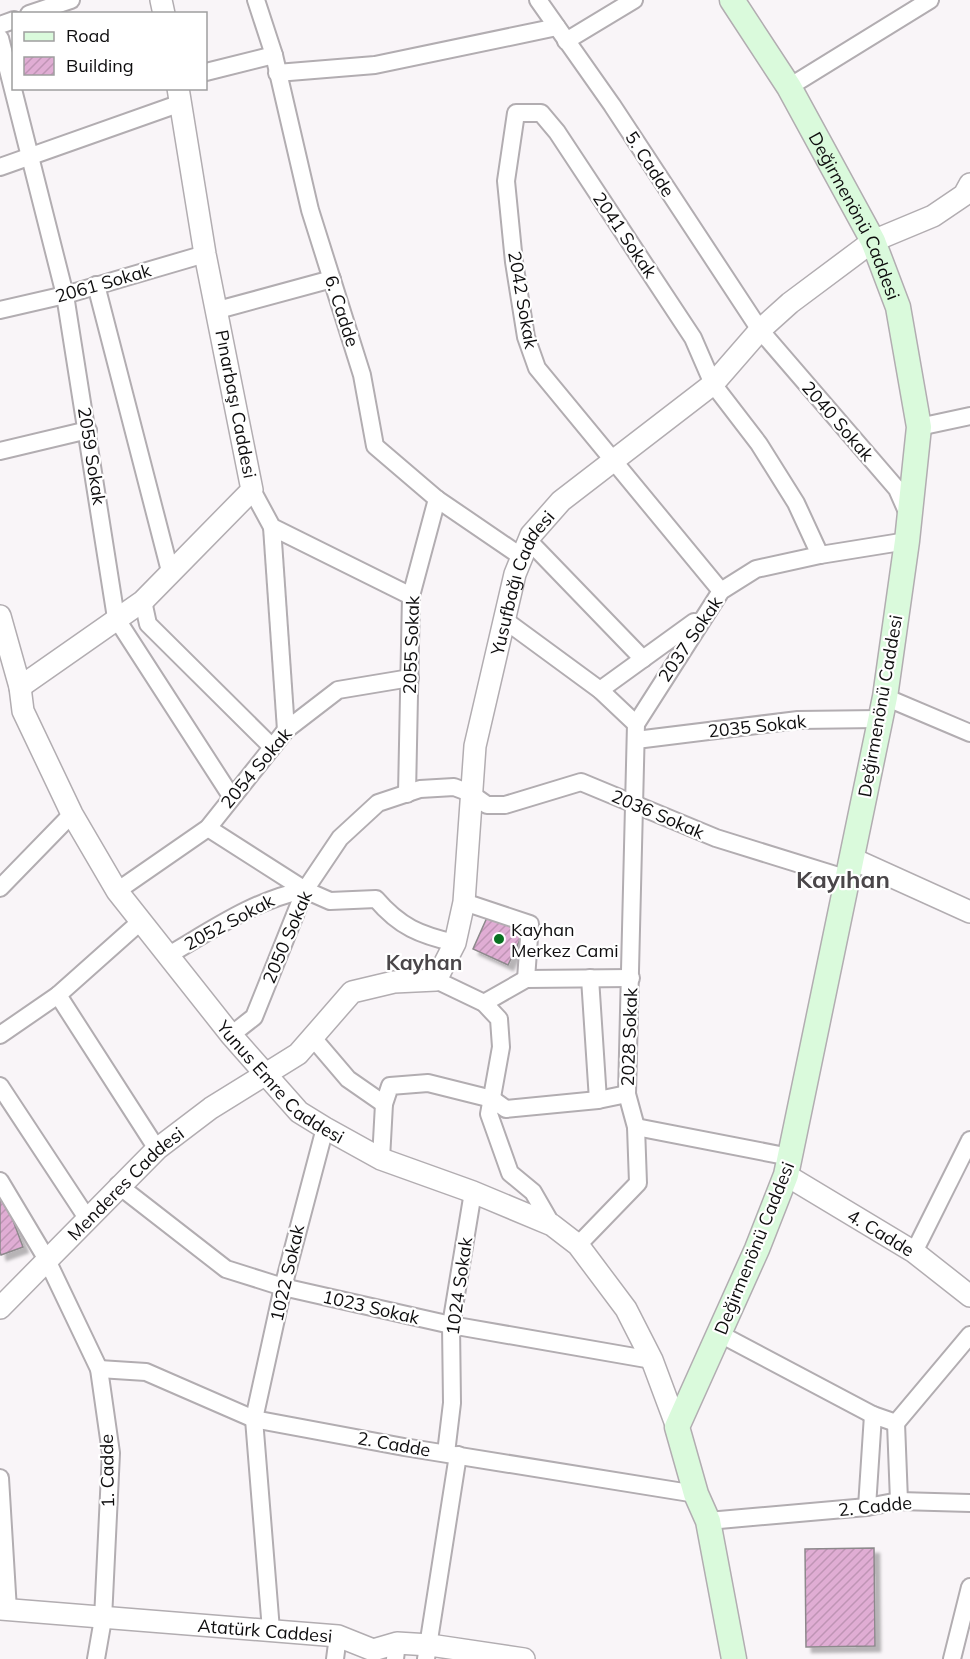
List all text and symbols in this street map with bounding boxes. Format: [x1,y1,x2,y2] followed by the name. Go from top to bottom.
[12,12,207,90] legend
[66,24,110,47] text: Road
[66,54,134,77] text: Building
[620,127,680,201] street label: 5. Cadde
[804,128,906,303] street label: Değirmenönü Caddesi
[588,188,663,283] street label: 2041 Sokak
[503,249,543,351] street label: 2042 Sokak
[52,258,154,308] street label: 2061 Sokak
[320,272,364,350] street label: 6. Cadde
[210,328,262,480] street label: Pınarbaşı Caddesi
[797,376,880,466] street label: 2040 Sokak
[73,405,111,507] street label: 2059 Sokak
[485,505,559,658] street label: Yusufbağı Caddesi
[653,591,728,686] street label: 2037 Sokak
[398,595,424,695] street label: 2055 Sokak
[853,613,907,799] street label: Değirmenönü Caddesi
[707,709,808,743] street label: 2035 Sokak
[215,722,297,813] street label: 2054 Sokak
[608,784,709,844] street label: 2036 Sokak
[796,864,890,894] district label: Kayıhan
[257,886,317,987] street label: 2050 Sokak
[180,888,279,955] street label: 2052 Sokak
[511,918,619,962] place label: Kayhan Merkez Cami
[492,932,506,946] marker: Kayhan Merkez Cami
[386,949,462,975] district label: Kayhan
[616,987,642,1087] street label: 2028 Sokak
[212,1015,349,1148] street label: Yunus Emre Caddesi
[62,1121,188,1245] street label: Menderes Caddesi
[709,1158,799,1338] street label: Değirmenönü Caddesi
[844,1203,919,1261] street label: 4. Cadde
[265,1222,309,1324] street label: 1022 Sokak
[441,1235,477,1336] street label: 1024 Sokak
[320,1285,422,1329] street label: 1023 Sokak
[356,1426,432,1462] street label: 2. Cadde
[95,1434,119,1508] street label: 1. Cadde
[837,1491,913,1521] street label: 2. Cadde
[197,1613,333,1647] street label: Atatürk Caddesi

